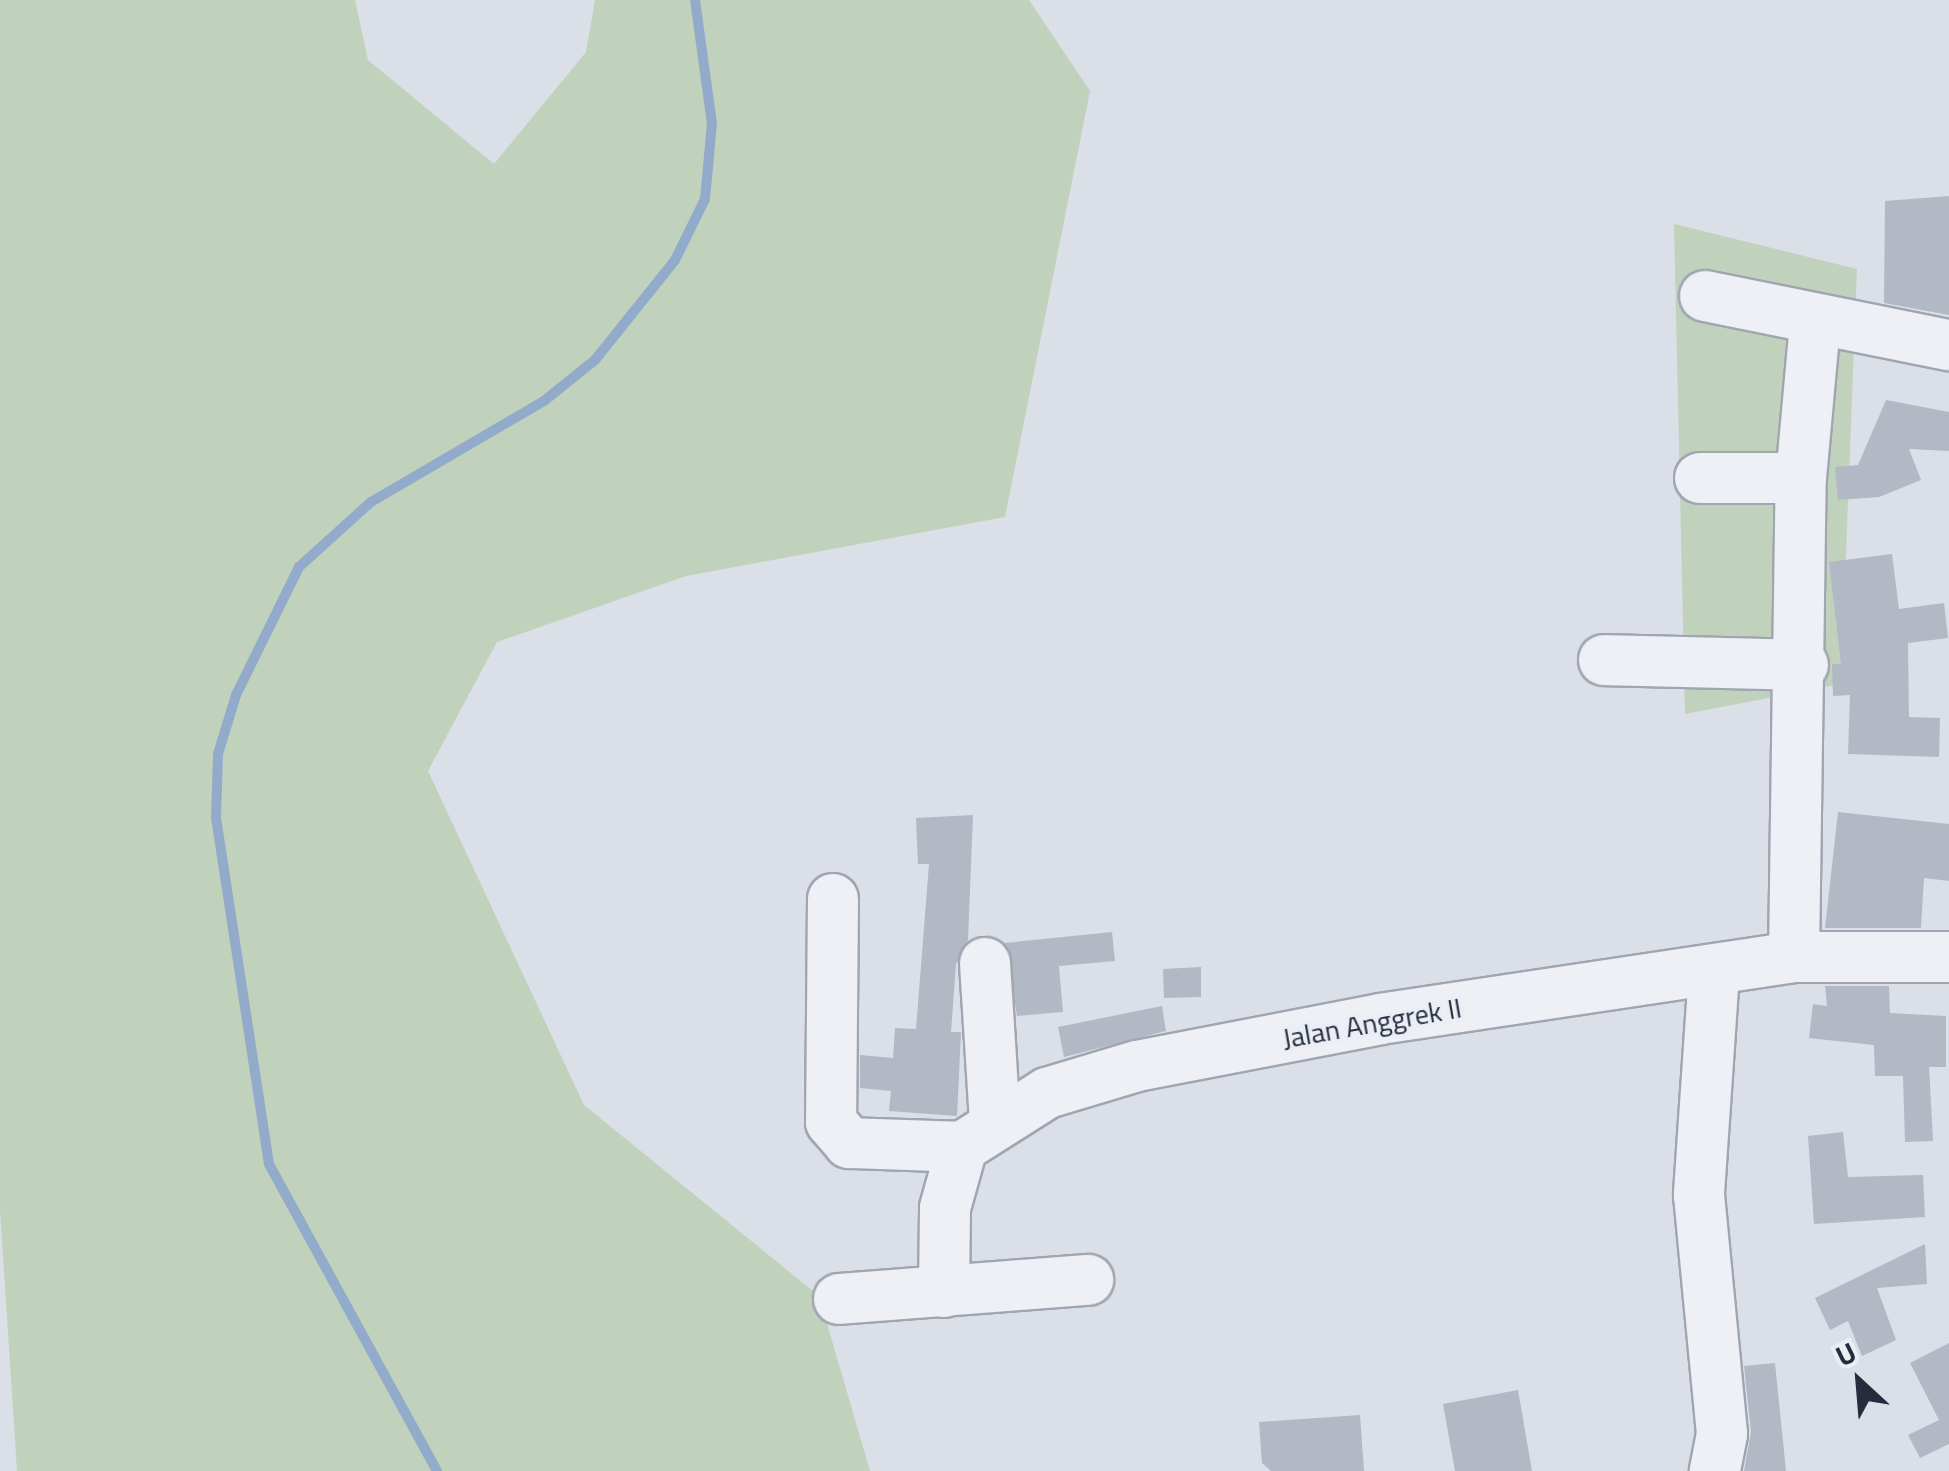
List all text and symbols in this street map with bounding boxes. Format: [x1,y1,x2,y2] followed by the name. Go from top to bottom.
[1280,991,1464,1055] street label: Jalan Anggrek II
[1828,1330,1863,1377] text: U
[1809,1331,1909,1431] north arrow

